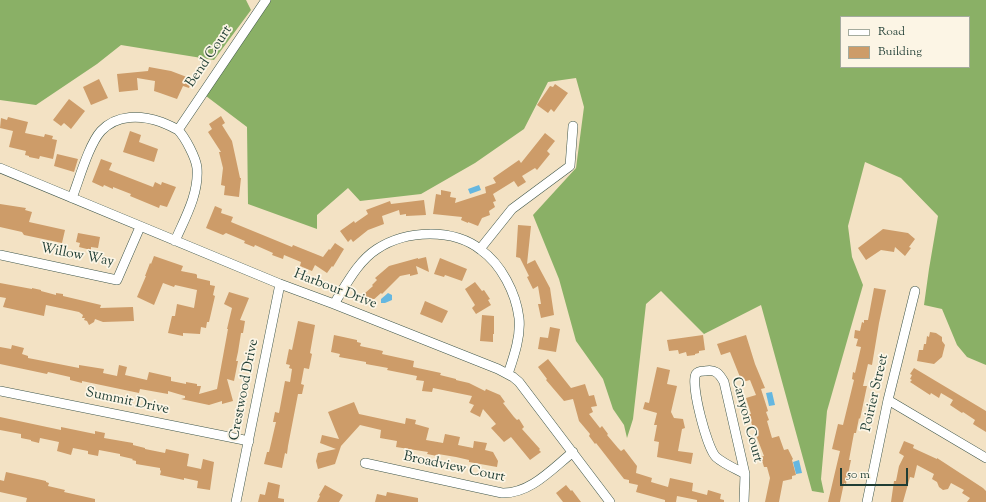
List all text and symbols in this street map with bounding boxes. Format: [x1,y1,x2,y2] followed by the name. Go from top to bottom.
[840,16,970,68] legend
[183,23,237,91] street label: Bend Court
[878,23,905,41] text: Road
[878,43,922,61] text: Building
[39,241,115,271] street label: Willow Way
[291,266,379,314] street label: Harbour Drive
[227,338,263,442] street label: Crestwood Drive
[859,353,893,433] street label: Poirier Street
[727,375,765,465] street label: Canyon Court
[84,385,170,419] street label: Summit Drive
[402,449,506,487] street label: Broadview Court
[842,460,910,486] scale bar
[847,466,870,484] text: 50 m

